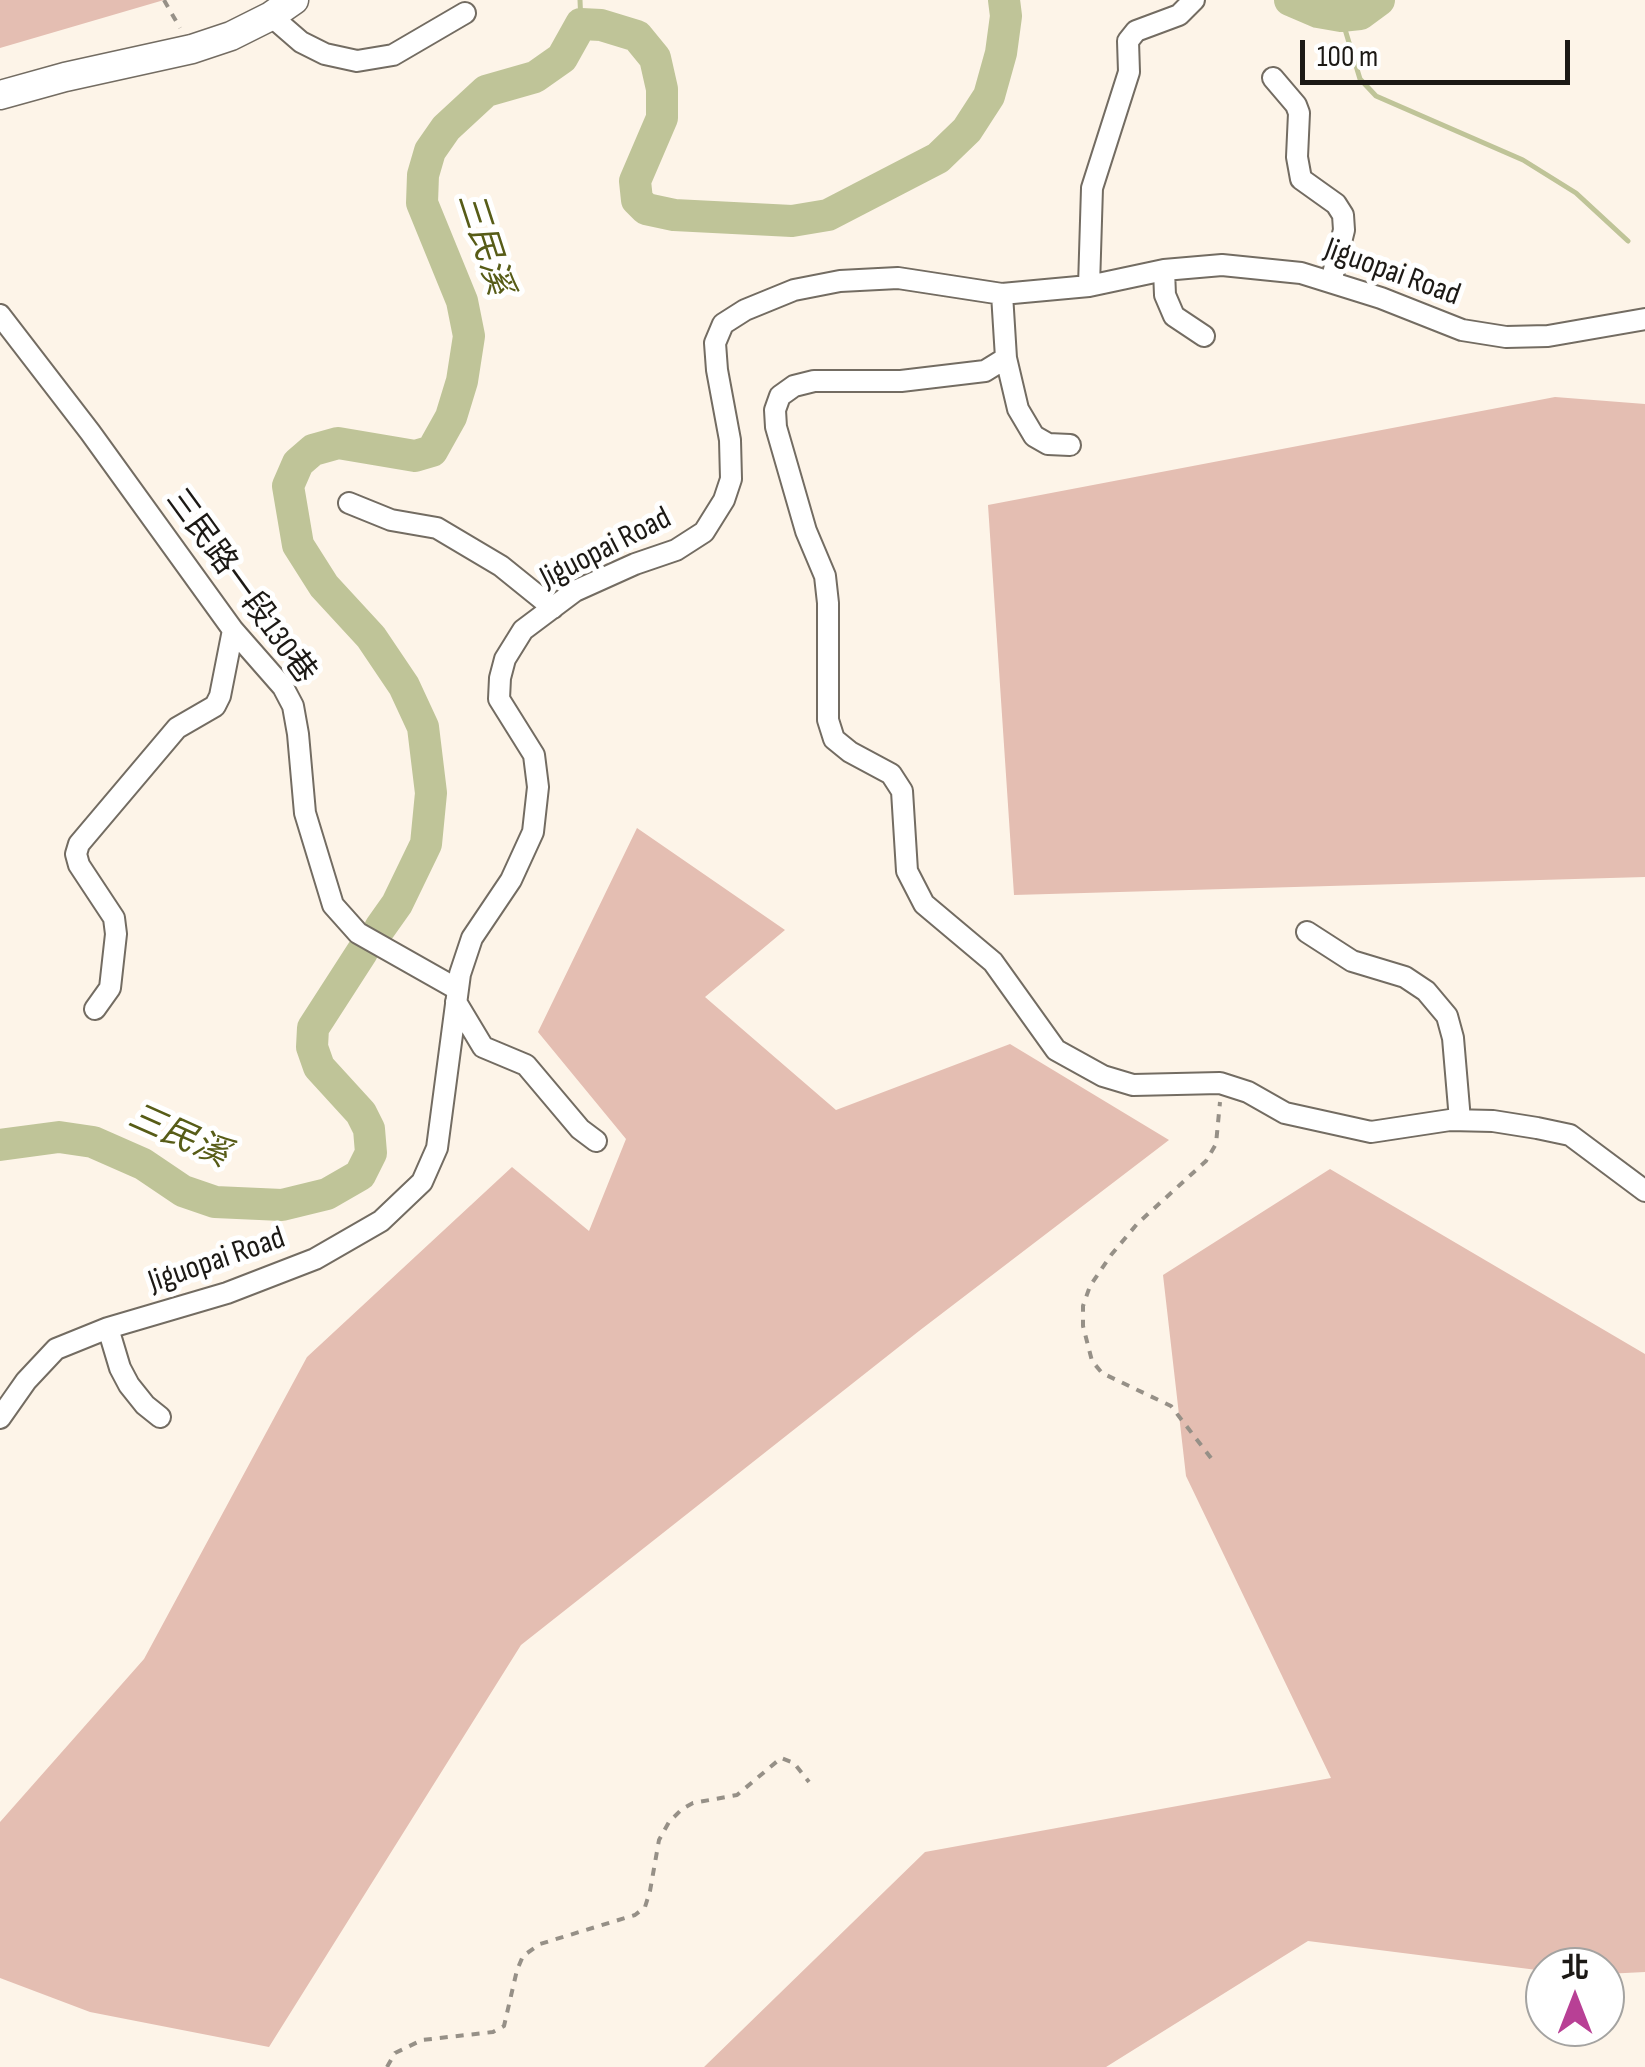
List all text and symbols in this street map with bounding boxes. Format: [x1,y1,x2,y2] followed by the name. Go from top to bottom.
[1305,20,1575,82] scale bar
[1317,39,1378,75] text: 100 m
[447,188,519,300] water label: 三民溪
[1319,231,1465,315] street label: Jiguopai Road
[157,482,323,692] street label: 三民路一段130巷
[534,500,678,598] street label: Jiguopai Road
[121,1096,235,1178] water label: 三民溪
[144,1220,290,1302] street label: Jiguopai Road
[1525,1947,1625,2047] north arrow
[1561,1952,1589,1985] text: 北

